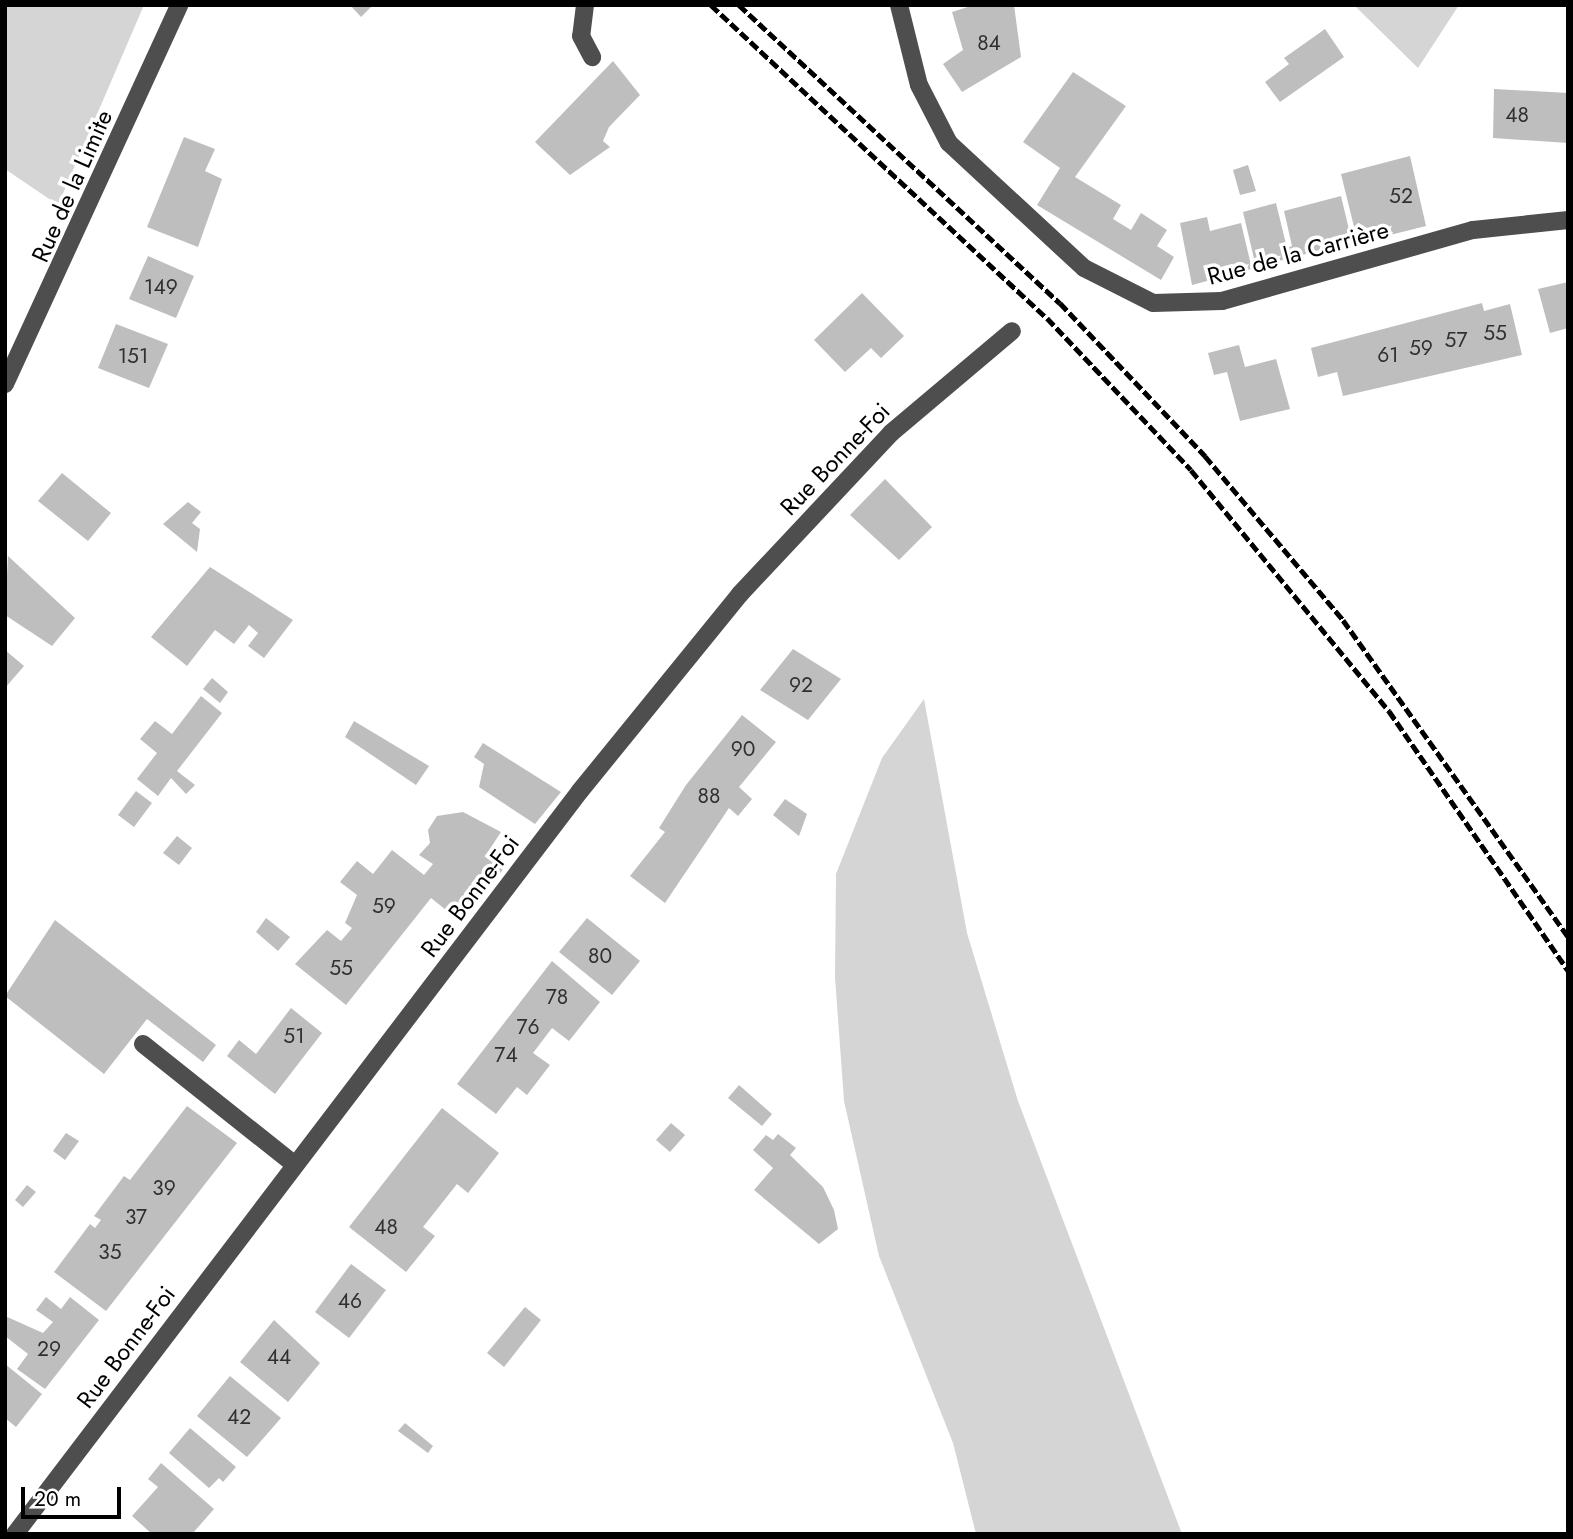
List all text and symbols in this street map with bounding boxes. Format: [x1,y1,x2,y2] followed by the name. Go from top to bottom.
[977,30,1001,56] house number: 84
[1505,102,1529,128] house number: 48
[26,106,118,266] street label: Rue de la Limite
[1389,183,1413,209] house number: 52
[1204,215,1392,291] street label: Rue de la Carrière
[144,274,178,300] house number: 149
[1483,320,1507,346] house number: 55
[1445,327,1467,353] house number: 57
[1409,335,1433,361] house number: 59
[1377,342,1399,368] house number: 61
[118,343,148,369] house number: 151
[774,397,896,521] street label: Rue Bonne-Foi
[789,672,813,698] house number: 92
[731,736,755,762] house number: 90
[698,783,720,809] house number: 88
[415,829,525,963] street label: Rue Bonne-Foi
[372,893,396,919] house number: 59
[588,943,612,969] house number: 80
[329,955,353,981] house number: 55
[546,984,568,1010] house number: 78
[516,1014,540,1040] house number: 76
[283,1023,305,1049] house number: 51
[494,1042,518,1068] house number: 74
[152,1175,176,1201] house number: 39
[125,1204,147,1230] house number: 37
[374,1214,398,1240] house number: 48
[98,1239,122,1265] house number: 35
[71,1280,181,1414] street label: Rue Bonne-Foi
[338,1288,362,1314] house number: 46
[37,1336,61,1362] house number: 29
[267,1344,291,1370] house number: 44
[227,1404,251,1430] house number: 42
[24,1472,124,1516] scale bar
[34,1484,81,1514] text: 20 m

